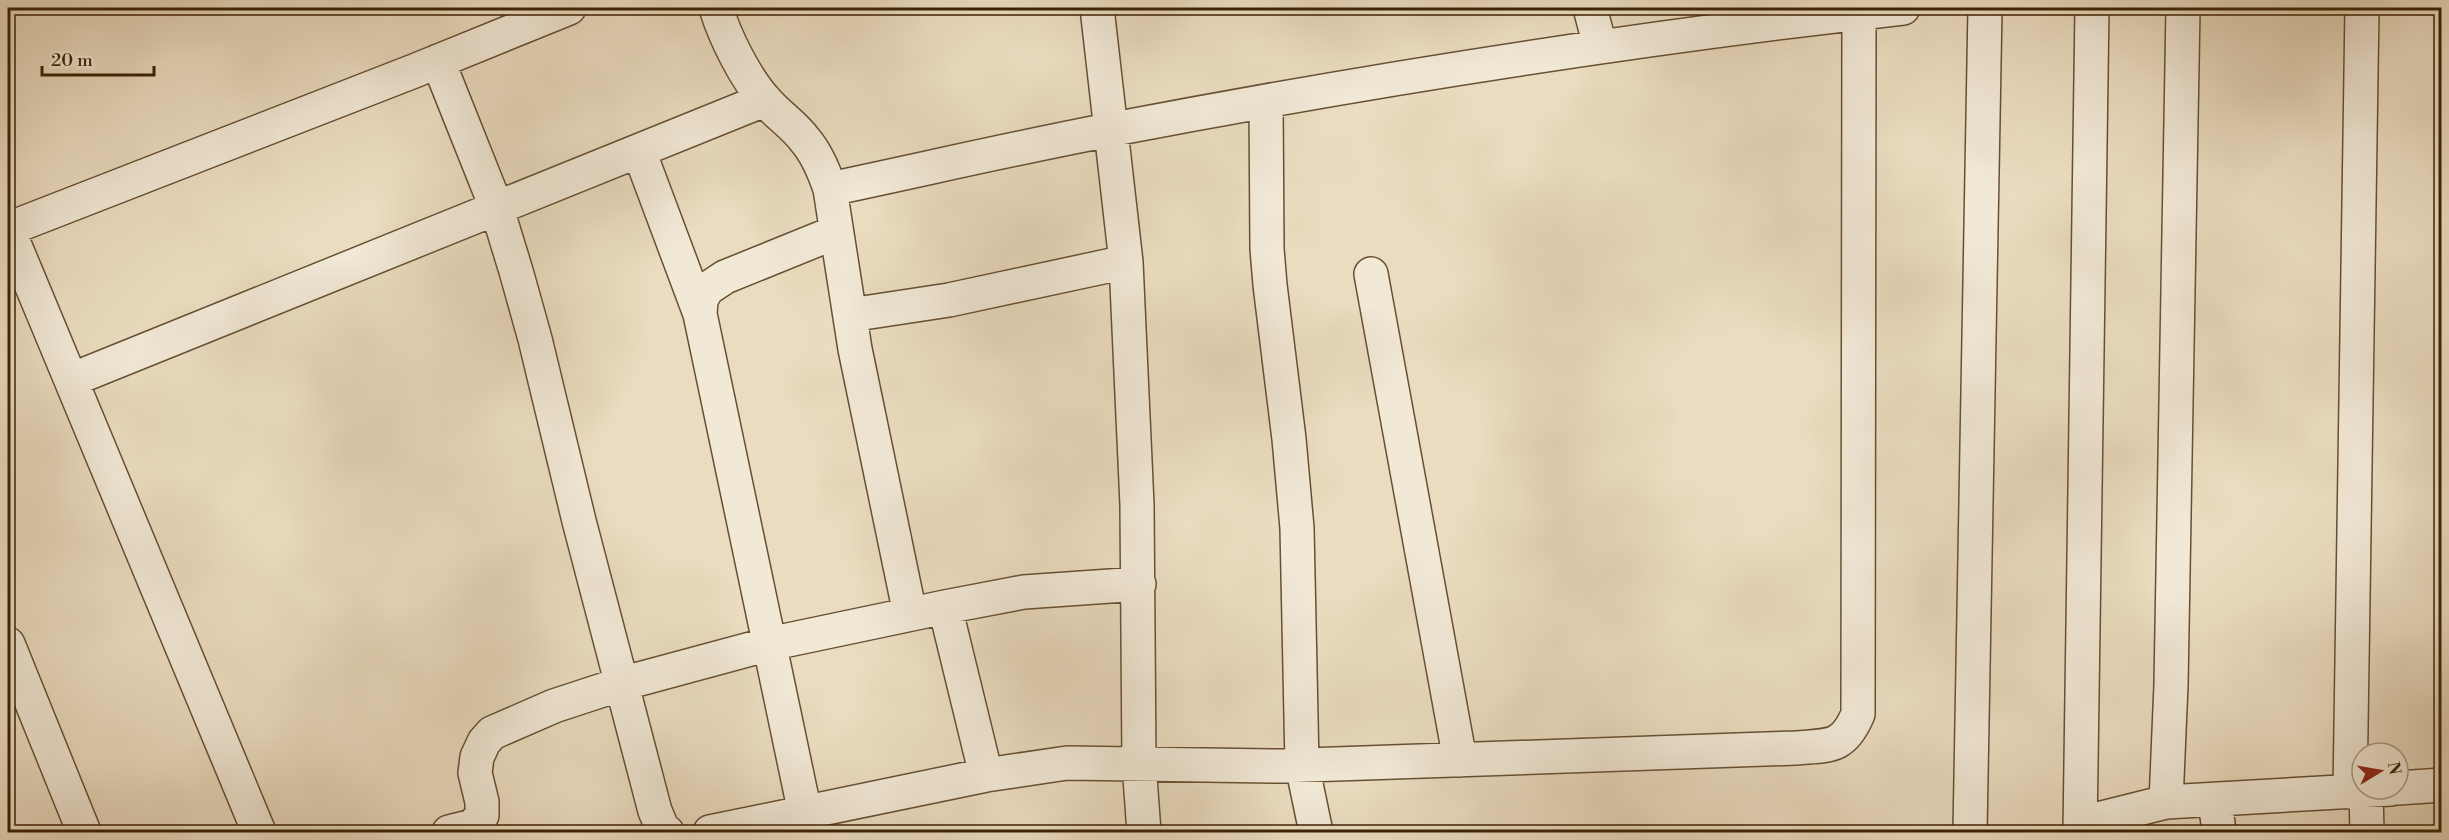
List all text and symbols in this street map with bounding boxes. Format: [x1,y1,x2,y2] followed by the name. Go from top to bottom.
[42,39,154,77] scale bar
[51,49,93,72] text: 20 m
[2350,741,2410,801] north arrow
[2383,760,2405,777] text: N

